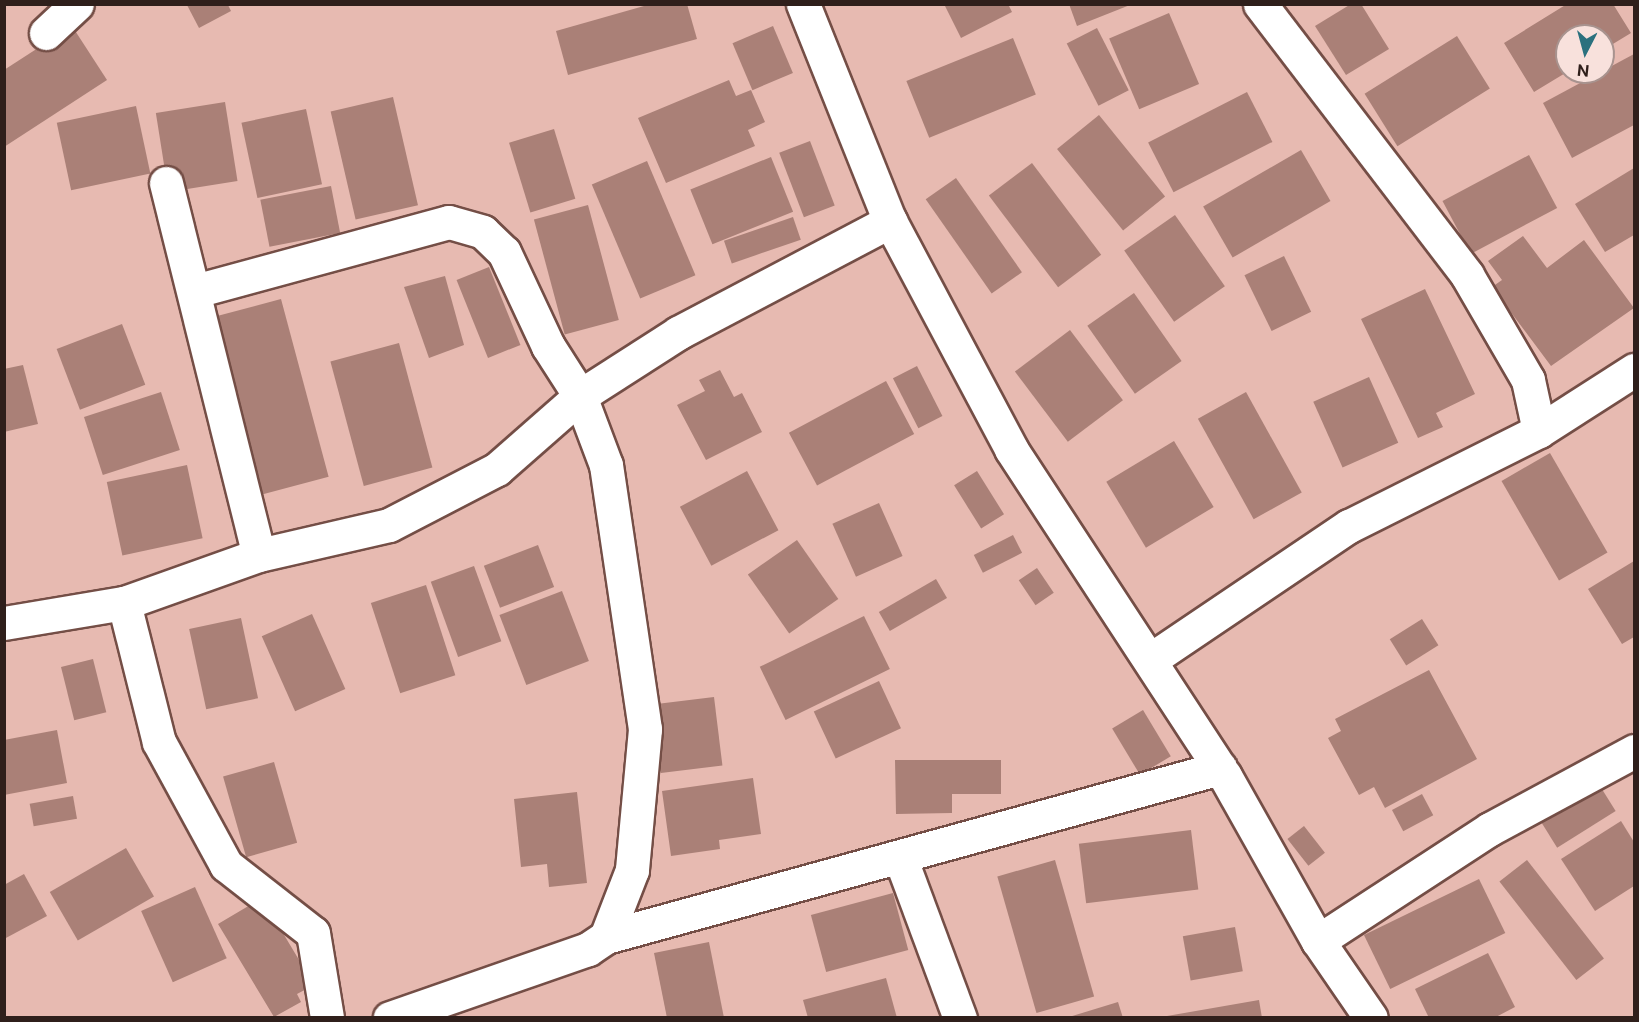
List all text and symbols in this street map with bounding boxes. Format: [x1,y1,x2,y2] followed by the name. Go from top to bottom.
[1555,24,1615,84] north arrow
[1576,60,1590,81] text: N

